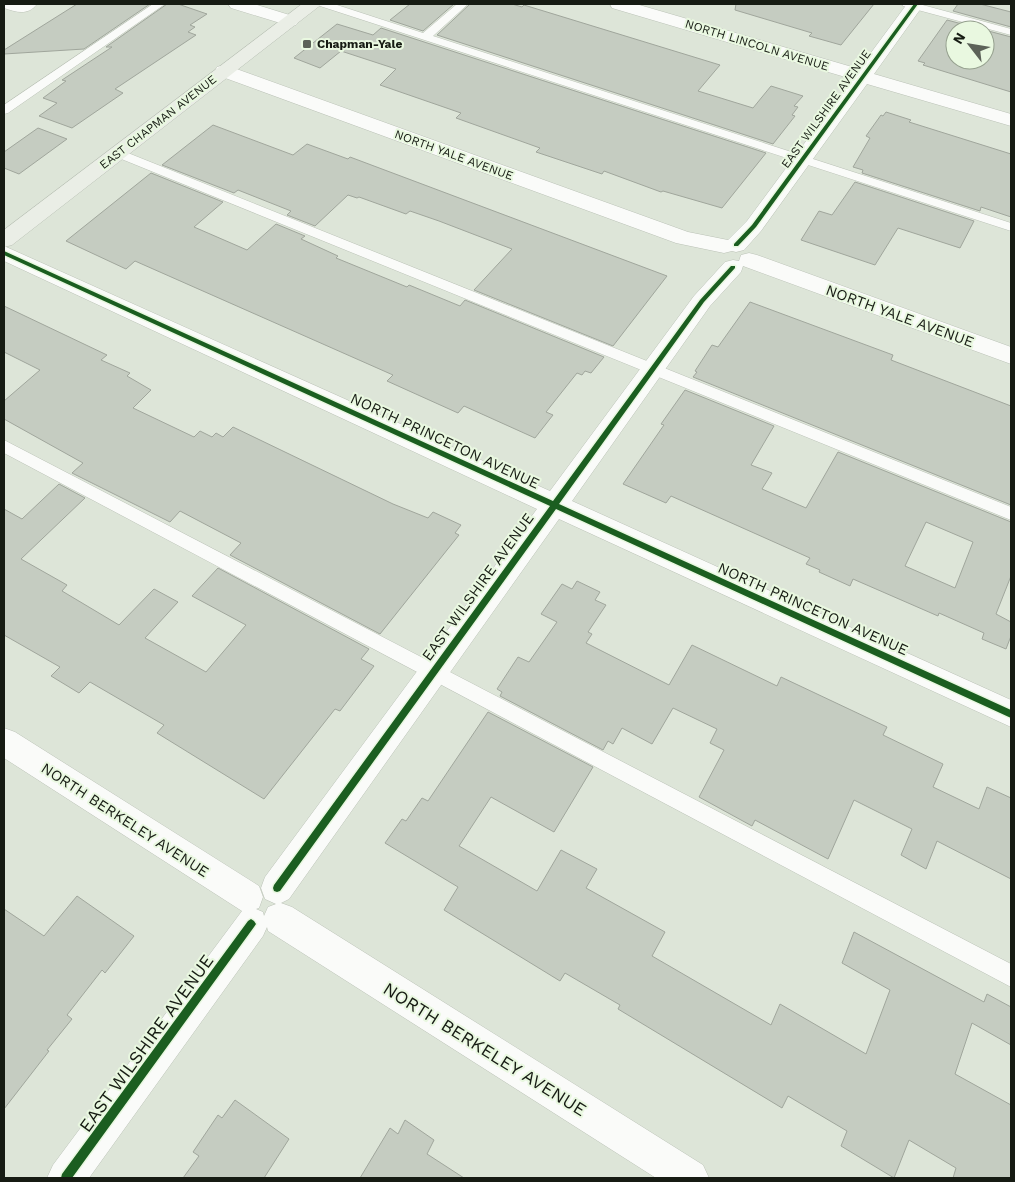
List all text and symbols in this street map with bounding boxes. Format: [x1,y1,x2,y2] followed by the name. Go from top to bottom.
[683,16,831,74] street label: NORTH LINCOLN AVENUE
[945,20,995,70] north arrow
[949,30,968,47] text: N
[317,37,402,51] place label: Chapman-Yale
[301,38,313,50] marker: Chapman-Yale
[778,47,874,171] street label: EAST WILSHIRE AVENUE
[97,72,219,172] street label: EAST CHAPMAN AVENUE
[393,127,516,183] street label: NORTH YALE AVENUE
[823,281,977,351] street label: NORTH YALE AVENUE
[348,389,542,493] street label: NORTH PRINCETON AVENUE
[418,510,538,664] street label: EAST WILSHIRE AVENUE
[715,559,911,659] street label: NORTH PRINCETON AVENUE
[38,759,212,881] street label: NORTH BERKELEY AVENUE
[75,950,217,1136] street label: EAST WILSHIRE AVENUE
[380,978,590,1120] street label: NORTH BERKELEY AVENUE

